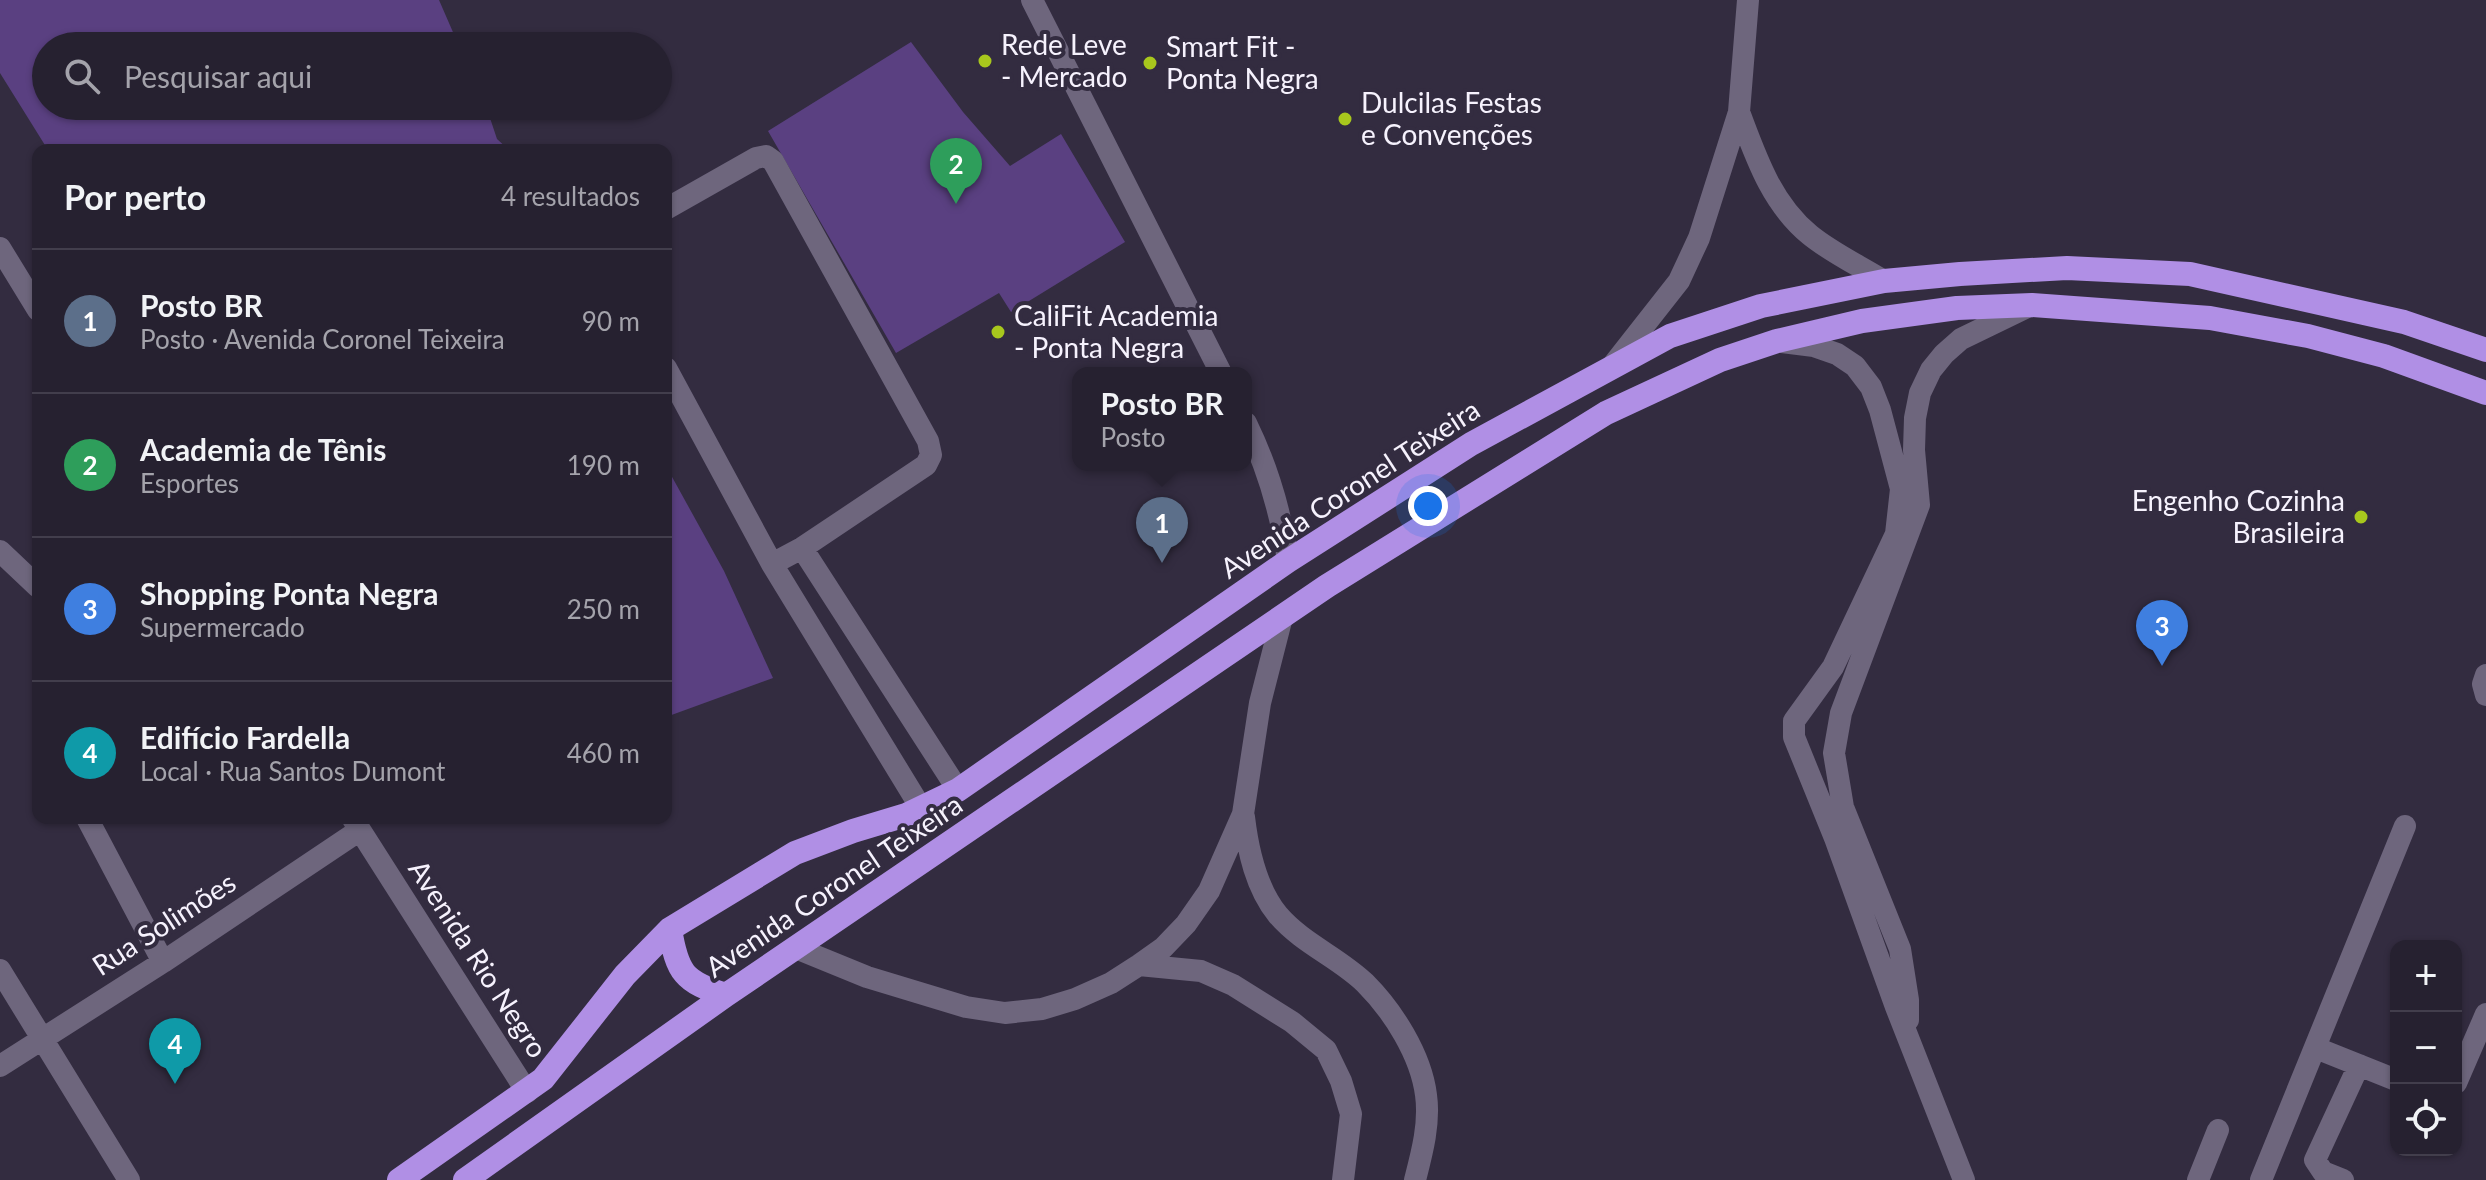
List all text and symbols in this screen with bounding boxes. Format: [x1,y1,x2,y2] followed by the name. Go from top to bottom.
[1001,27,1127,93] place label: Rede Leve - Mercado
[1166,29,1319,95] place label: Smart Fit - Ponta Negra
[32,32,672,120] search box
[976,52,994,70] marker: Rede Leve - Mercado
[60,54,104,98] icon: search
[1141,54,1159,72] marker: Smart Fit - Ponta Negra
[124,58,312,94] text: Pesquisar aqui
[1361,85,1542,151] place label: Dulcilas Festas e Convenções
[1336,110,1354,128] marker: Dulcilas Festas e Convenções
[930,138,982,204] pin: 2
[64,176,206,217] text: Por perto
[501,180,640,212] text: 4 resultados
[140,287,263,323] text: Posto BR
[1014,298,1219,364] place label: CaliFit Academia - Ponta Negra
[82,305,98,337] text: 1
[582,305,640,337] text: 90 m
[140,323,505,355] text: Posto · Avenida Coronel Teixeira
[989,323,1007,341] marker: CaliFit Academia - Ponta Negra
[1072,367,1252,471] popup
[1101,385,1223,421] text: Posto BR
[1213,392,1485,585] street label: Avenida Coronel Teixeira
[1101,421,1165,453] text: Posto
[140,431,387,467] text: Academia de Tênis
[82,449,98,481] text: 2
[567,449,640,481] text: 190 m
[140,467,239,499] text: Esportes
[2132,483,2345,549] place label: Engenho Cozinha Brasileira
[1408,486,1448,526] your location
[1136,497,1188,563] pin: 1
[2352,508,2370,526] marker: Engenho Cozinha Brasileira
[140,575,438,611] text: Shopping Ponta Negra
[82,593,98,625] text: 3
[567,593,640,625] text: 250 m
[2136,600,2188,666] pin: 3
[140,611,305,643] text: Supermercado
[140,719,350,755] text: Edifício Fardella
[82,737,98,769] text: 4
[567,737,640,769] text: 460 m
[140,755,445,787] text: Local · Rua Santos Dumont
[699,787,968,984] street label: Avenida Coronel Teixeira
[402,853,555,1064] street label: Avenida Rio Negro
[86,864,241,982] street label: Rua Solimões
[2390,940,2462,1156] map controls
[2390,940,2462,1012] button: +
[2390,1012,2462,1084] button: −
[149,1018,201,1084] pin: 4
[2390,1084,2462,1156] button: locate

